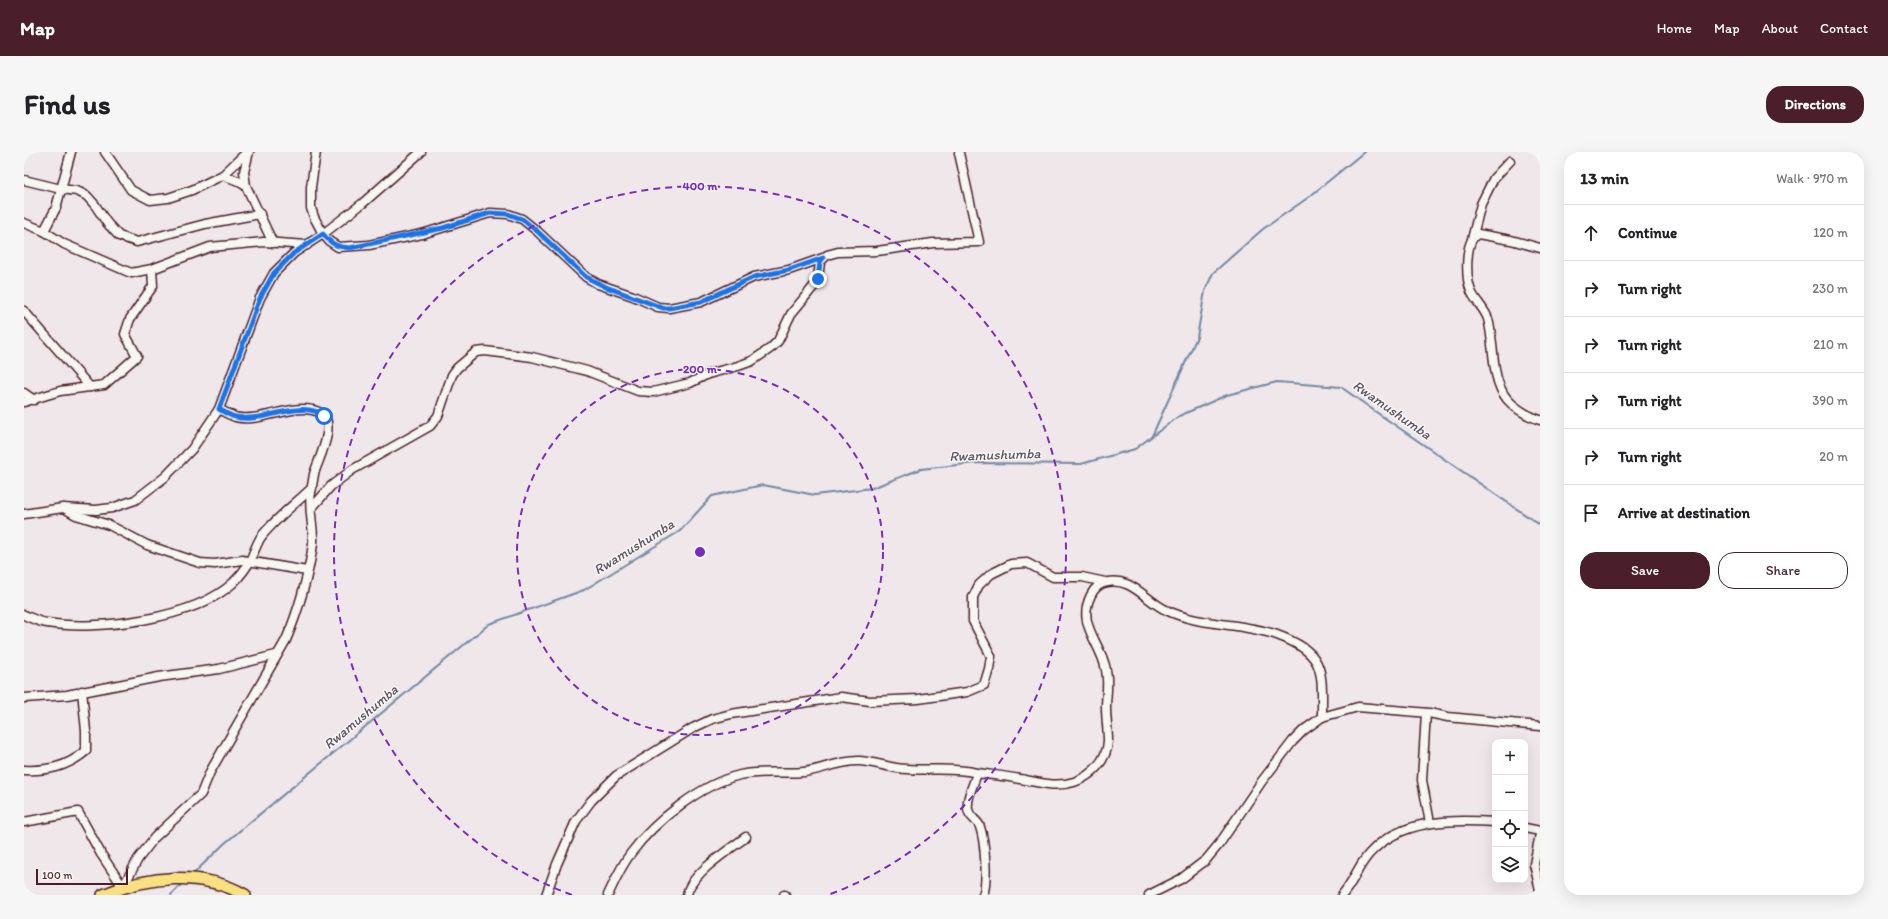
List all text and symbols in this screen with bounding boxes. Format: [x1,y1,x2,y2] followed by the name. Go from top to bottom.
[20,17,55,40] text: Map
[1657,20,1692,37] text: Home
[1714,20,1740,37] text: Map
[1762,20,1798,37] text: About
[1820,20,1868,37] text: Contact
[1766,86,1864,123] button: Directions
[24,87,111,121] text: Find us
[1580,168,1629,188] text: 13 min
[1776,171,1848,186] text: Walk · 970 m
[683,179,718,193] text: 400 m
[1580,222,1602,244] icon: ahead
[1618,224,1677,242] text: Continue
[1813,225,1848,240] text: 120 m
[809,270,827,288] route end
[1580,278,1602,300] icon: right
[1618,280,1682,298] text: Turn right
[1812,281,1848,296] text: 230 m
[1580,334,1602,356] icon: right
[1618,336,1682,354] text: Turn right
[1813,337,1848,352] text: 210 m
[683,362,718,376] text: 200 m
[1350,377,1435,444] water label: Rwamushumba
[1580,390,1602,412] icon: right
[1618,392,1682,410] text: Turn right
[1812,393,1848,408] text: 390 m
[315,407,333,425] route start
[949,445,1042,465] water label: Rwamushumba
[1580,446,1602,468] icon: right
[1618,448,1682,466] text: Turn right
[1819,449,1848,464] text: 20 m
[1580,502,1602,524] icon: arrive
[1618,504,1750,522] text: Arrive at destination
[591,515,678,578] water label: Rwamushumba
[693,545,707,559] centre of rings
[1580,552,1710,589] button: Save
[1718,552,1848,589] button: Share
[320,681,402,753] water label: Rwamushumba
[1492,739,1528,883] map controls
[1492,739,1528,775] button: +
[1492,775,1528,811] button: −
[1492,811,1528,847] button: locate
[1492,847,1528,883] button: layers
[36,867,128,886] scale bar
[42,869,72,882] text: 100 m

